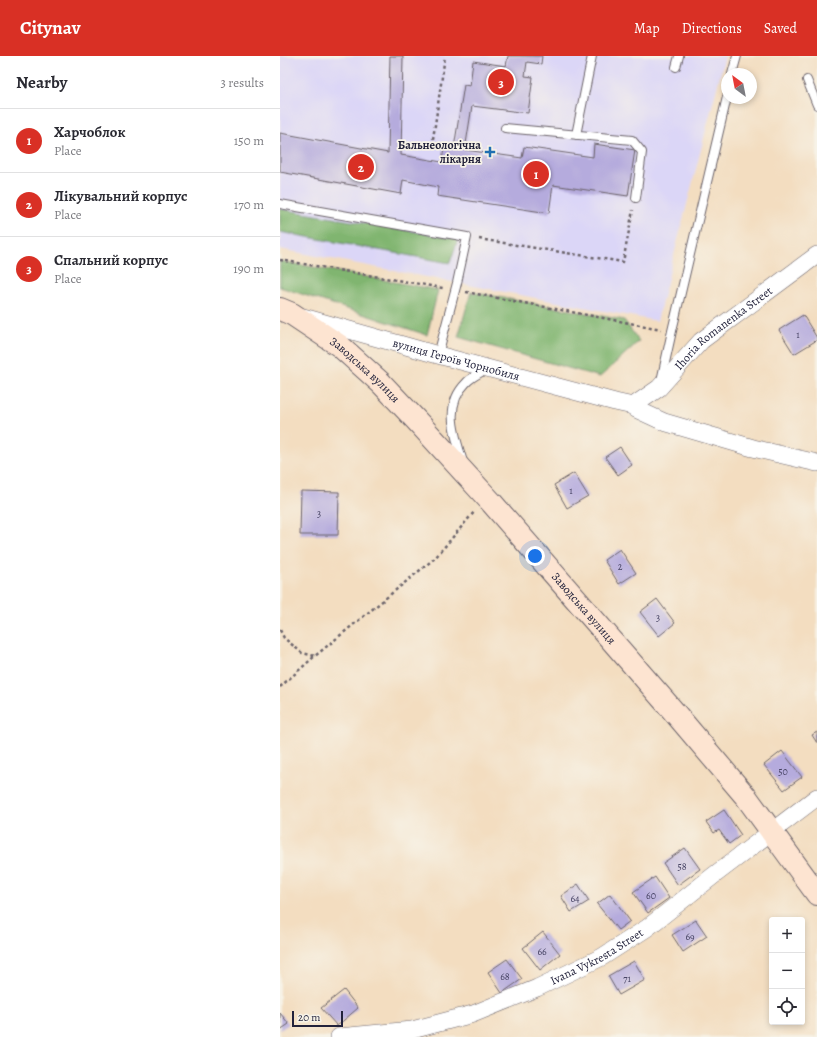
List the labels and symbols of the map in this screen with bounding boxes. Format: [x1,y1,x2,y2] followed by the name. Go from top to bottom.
[488,67,514,97] pin: 3
[721,68,757,104] north arrow
[398,137,481,167] place label: Бальнеологічна лікарня
[484,146,496,158] marker: Бальнеологічна лікарня
[348,152,374,182] pin: 2
[523,159,549,189] pin: 1
[671,283,776,373] street label: Ihoria Romanenka Street
[796,328,800,341] house number: 1
[326,333,404,406] street label: Заводська вулиця
[391,335,522,384] street label: вулиця Героїв Чорнобиля
[569,484,573,497] house number: 1
[317,507,321,520] house number: 3
[525,546,545,566] your location
[618,560,623,573] house number: 2
[548,569,620,648] street label: Заводська вулиця
[656,611,660,624] house number: 3
[778,765,788,778] house number: 50
[677,860,687,873] house number: 58
[646,889,656,902] house number: 60
[570,892,580,905] house number: 64
[548,925,646,989] street label: Ivana Vykresta Street
[685,930,695,943] house number: 69
[537,945,547,958] house number: 66
[500,970,510,983] house number: 68
[623,972,631,985] house number: 71
[292,1009,343,1028] scale bar

